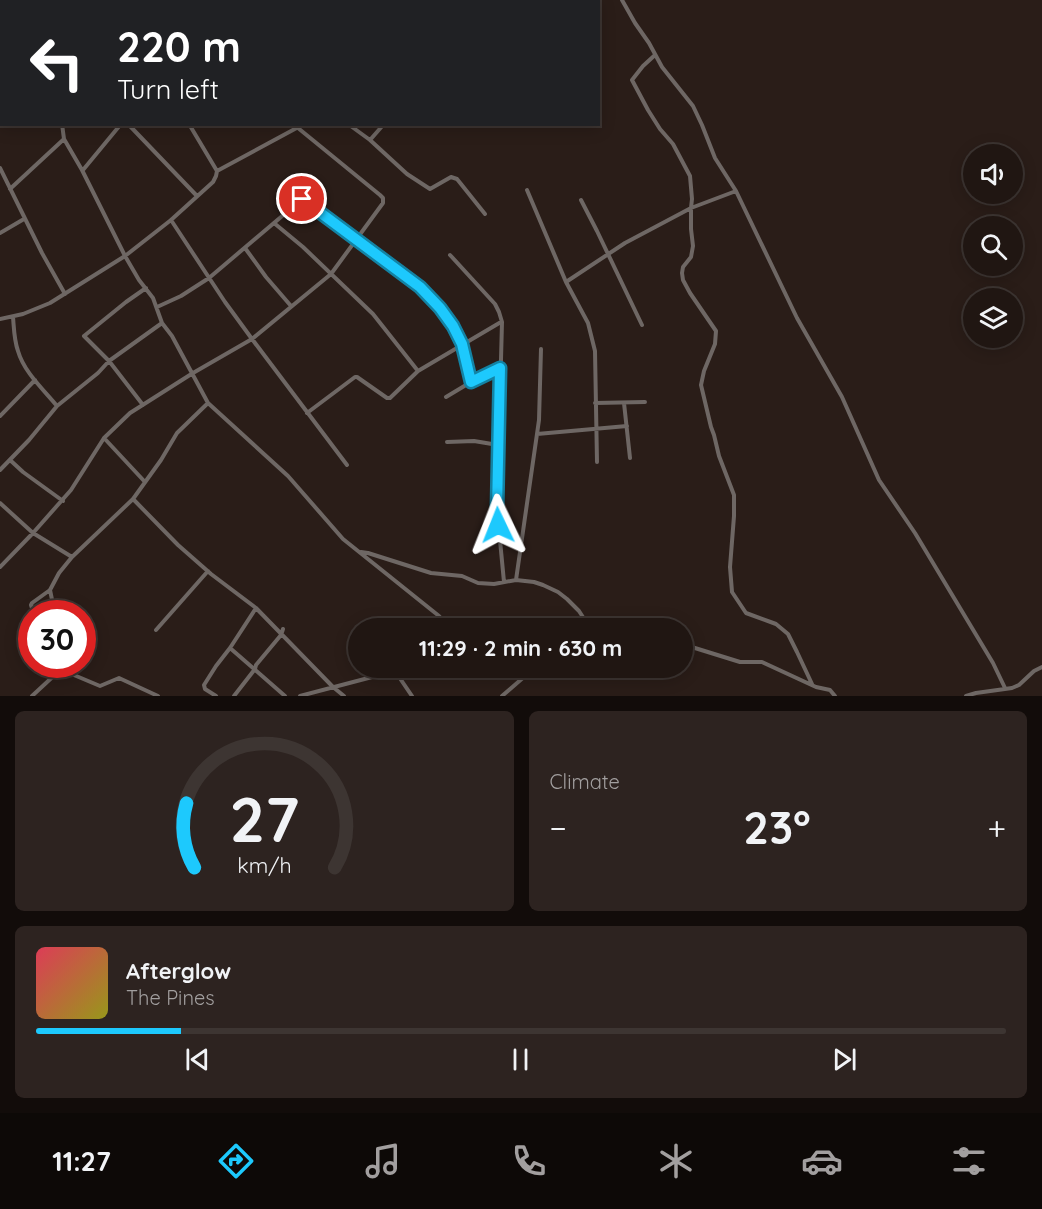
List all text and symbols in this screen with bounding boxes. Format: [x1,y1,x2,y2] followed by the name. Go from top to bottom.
[117,20,241,73] text: 220 m
[18,24,96,102] icon: left
[117,72,219,106] text: Turn left
[963,144,1023,348] map controls
[963,144,1023,204] button: sound
[276,173,327,224] pin
[285,182,318,215] icon: arrive
[963,216,1023,276] button: search
[963,288,1023,348] button: layers
[466,493,530,557] position arrow
[18,600,96,678] speed limit sign: 30
[419,634,622,662] text: 11:29 · 2 min · 630 m
[550,769,620,794] text: Climate
[229,780,299,858] text: 27
[743,799,811,855] text: 23°
[550,807,567,848] text: −
[987,807,1006,848] text: +
[237,852,291,878] text: km/h
[126,957,231,985] text: Afterglow
[126,985,215,1010] text: The Pines
[181,1043,214,1076] icon: previous
[504,1043,537,1076] icon: pause
[828,1043,861,1076] icon: next
[215,1140,257,1182] icon: directions
[362,1140,404,1182] icon: music
[508,1140,550,1182] icon: phone
[655,1140,697,1182] icon: climate
[801,1140,843,1182] icon: car
[948,1140,990,1182] icon: filters
[52,1144,111,1178] text: 11:27

